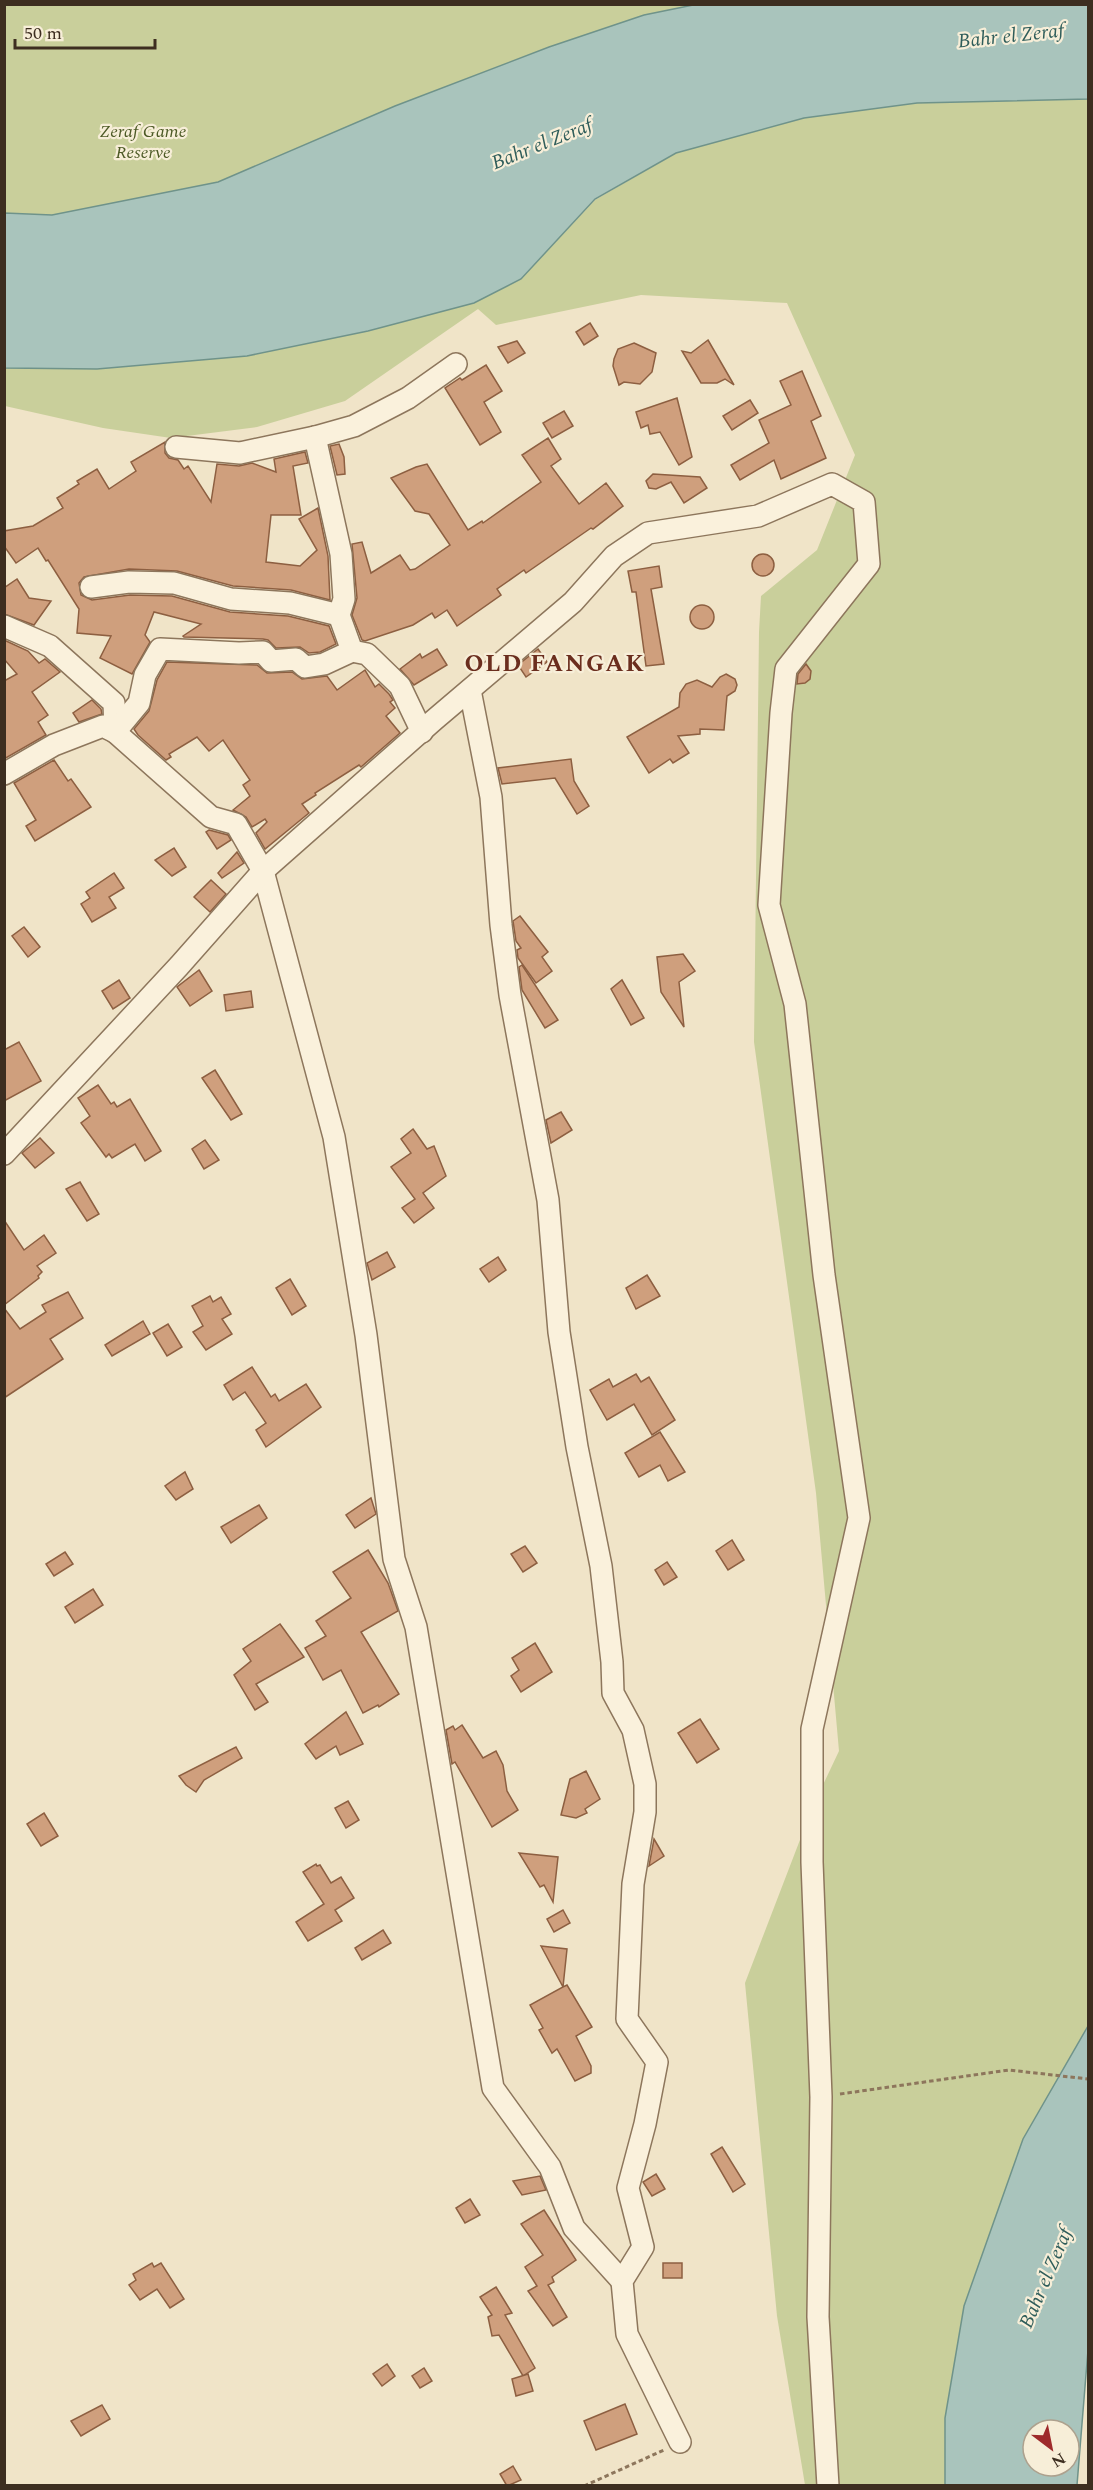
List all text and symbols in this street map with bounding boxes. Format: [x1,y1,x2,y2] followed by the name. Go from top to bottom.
[15,12,154,50] scale bar
[956,15,1069,57] water label: Bahr el Zeraf
[24,20,62,47] text: 50 m
[487,109,601,178] water label: Bahr el Zeraf
[99,118,187,166] park label: Zeraf Game Reserve
[465,646,645,682] district label: OLD FANGAK
[1011,2220,1082,2333] water label: Bahr el Zeraf
[1021,2418,1081,2478] north arrow
[1047,2446,1070,2474] text: N

